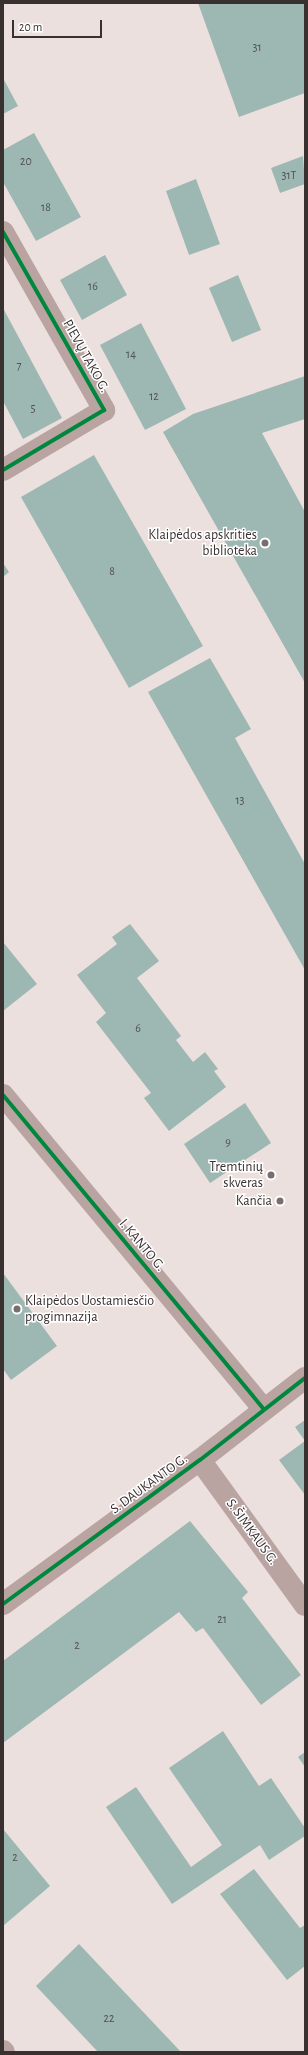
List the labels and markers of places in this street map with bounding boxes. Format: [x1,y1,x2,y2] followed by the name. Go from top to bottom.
[148,527,257,560] place label: Klaipėdos apskrities biblioteka
[260,538,270,548] marker: Klaipėdos apskrities biblioteka
[209,1159,263,1192] place label: Tremtinių skveras
[266,1170,276,1180] marker: Tremtinių skveras
[236,1193,272,1209] place label: Kančia
[275,1196,285,1206] marker: Kančia
[25,1293,154,1326] place label: Klaipėdos Uostamiesčio progimnazija
[12,1304,22,1314] marker: Klaipėdos Uostamiesčio progimnazija

